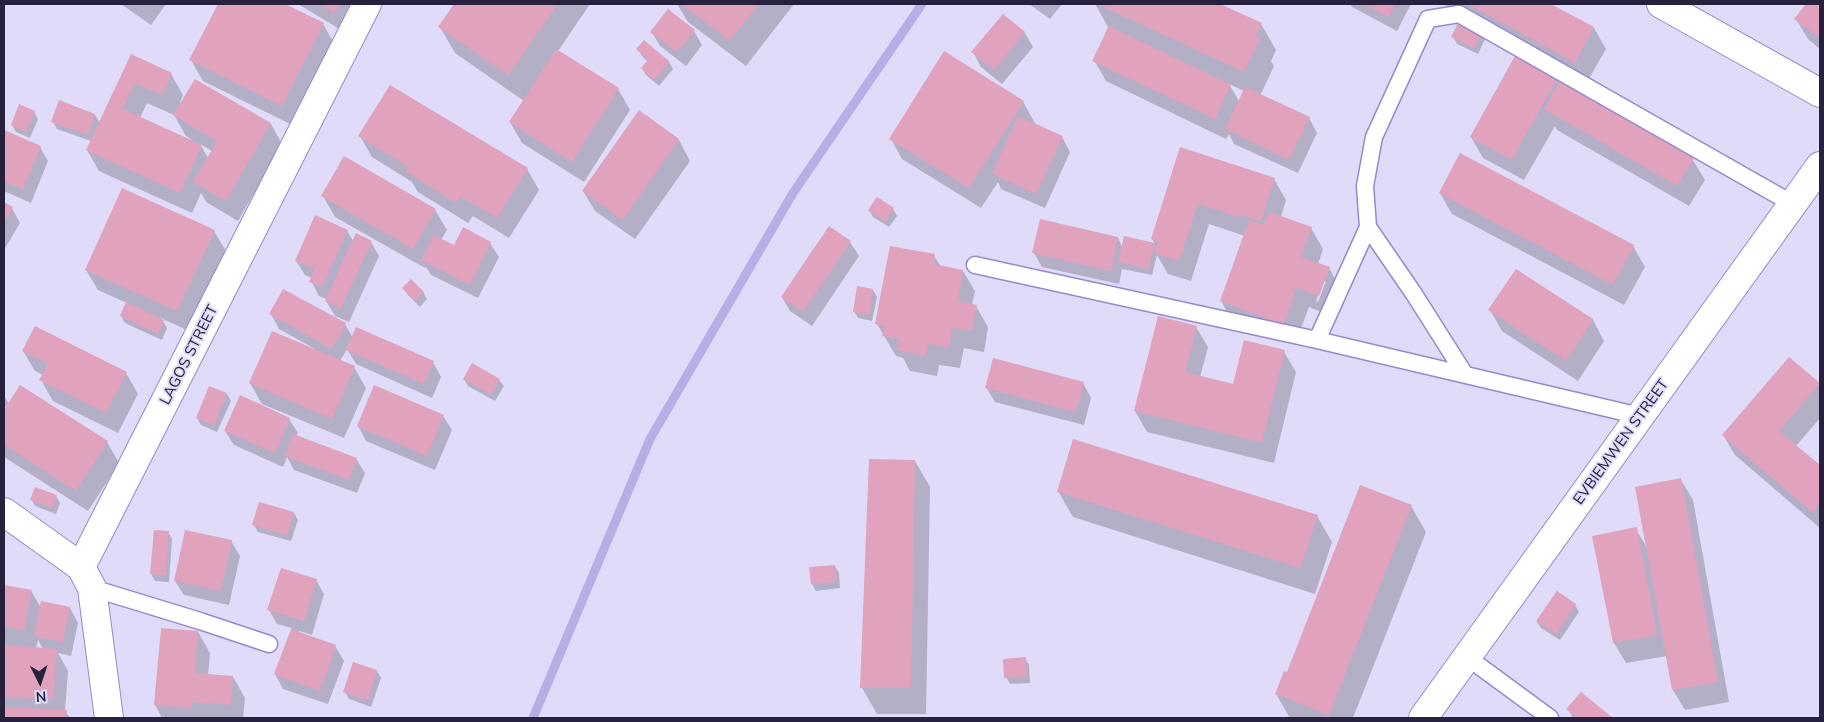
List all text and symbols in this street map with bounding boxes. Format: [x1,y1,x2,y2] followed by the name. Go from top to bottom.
[156,302,222,408] street label: LAGOS STREET
[1569,376,1673,508] street label: EVBIEMWEN STREET
[15,657,65,707] north arrow
[35,688,47,706] text: N

